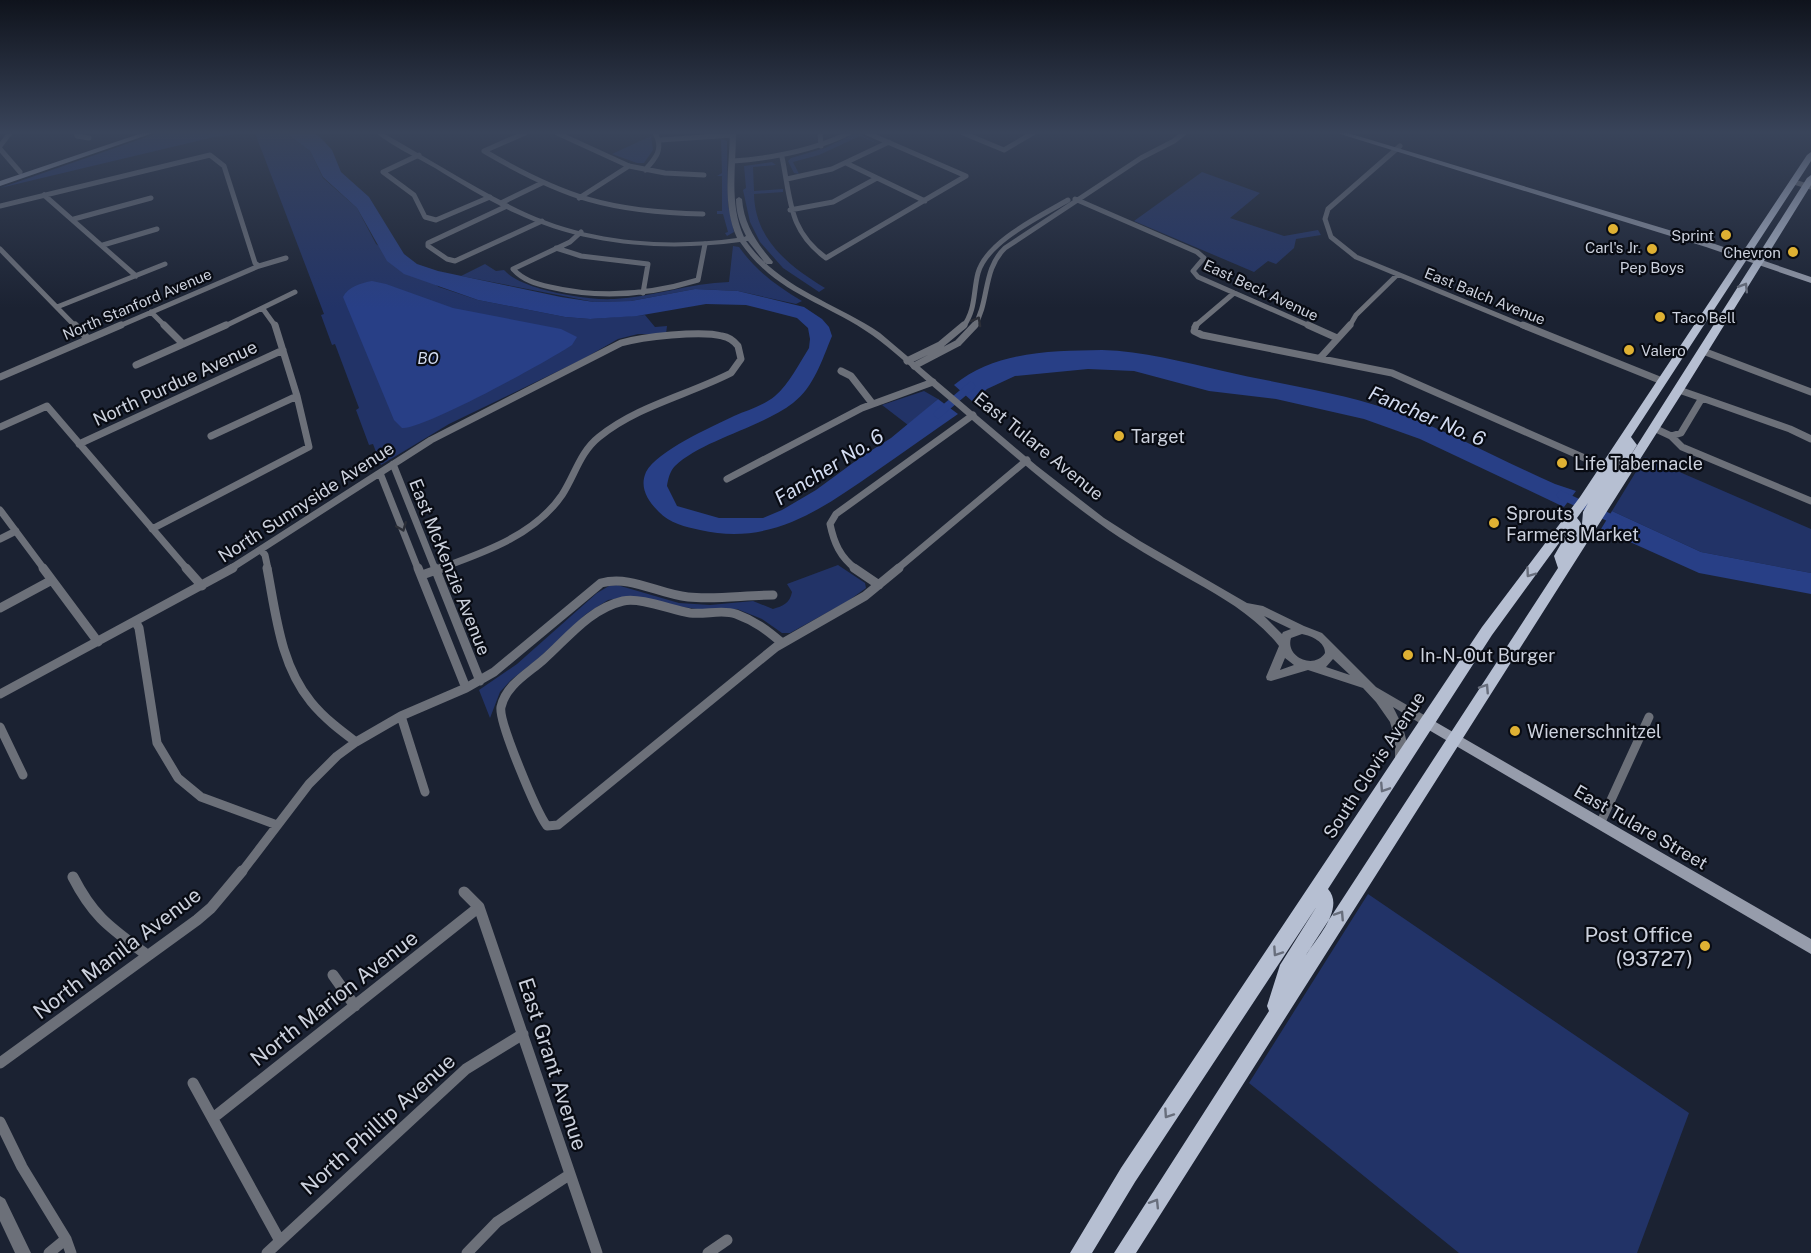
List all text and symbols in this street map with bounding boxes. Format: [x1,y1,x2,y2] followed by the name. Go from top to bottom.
[1606,222,1620,236] marker: Carl's Jr.
[1671,227,1714,244] place label: Sprint
[1719,228,1733,242] marker: Sprint
[1585,239,1641,256] place label: Carl's Jr.
[1645,242,1659,256] marker: Pep Boys
[1723,244,1781,261] place label: Chevron
[1786,245,1800,259] marker: Chevron
[1201,256,1321,324] street label: East Beck Avenue
[1620,259,1684,276] place label: Pep Boys
[1422,264,1548,328] street label: East Balch Avenue
[60,265,214,343] street label: North Stanford Avenue
[1736,283,1748,293] one-way arrow
[1672,309,1736,326] place label: Taco Bell
[1653,310,1667,324] marker: Taco Bell
[970,317,981,327] one-way arrow
[90,336,260,430] street label: North Purdue Avenue
[1641,342,1686,359] place label: Valero
[1622,343,1636,357] marker: Valero
[417,349,439,368] water label: BO
[1365,381,1489,451] water label: Fancher No. 6
[970,388,1108,504] street label: East Tulare Avenue
[770,424,888,510] water label: Fancher No. 6
[1131,426,1185,447] place label: Target
[1112,429,1126,443] marker: Target
[214,437,398,567] street label: North Sunnyside Avenue
[1574,453,1703,474] place label: Life Tabernacle
[1555,456,1569,470] marker: Life Tabernacle
[405,476,495,658] street label: East McKenzie Avenue
[1506,503,1639,545] place label: Sprouts Farmers Market
[1487,516,1501,530] marker: Sprouts Farmers Market
[395,521,407,532] one-way arrow
[1526,567,1537,578] one-way arrow
[1420,645,1555,666] place label: In-N-Out Burger
[1401,648,1415,662] marker: In-N-Out Burger
[1478,684,1489,695] one-way arrow
[1319,688,1429,842] street label: South Clovis Avenue
[1527,721,1662,742] place label: Wienerschnitzel
[1508,724,1522,738] marker: Wienerschnitzel
[1571,780,1711,874] street label: East Tulare Street
[1380,782,1391,793] one-way arrow
[28,882,206,1024] street label: North Manila Avenue
[1332,911,1344,921] one-way arrow
[1585,922,1693,971] place label: Post Office (93727)
[245,925,423,1071] street label: North Marion Avenue
[1698,939,1712,953] marker: Post Office (93727)
[1273,945,1284,956] one-way arrow
[513,975,593,1153] street label: East Grant Avenue
[296,1048,460,1200] street label: North Phillip Avenue
[1165,1107,1176,1118] one-way arrow
[1148,1199,1160,1209] one-way arrow

